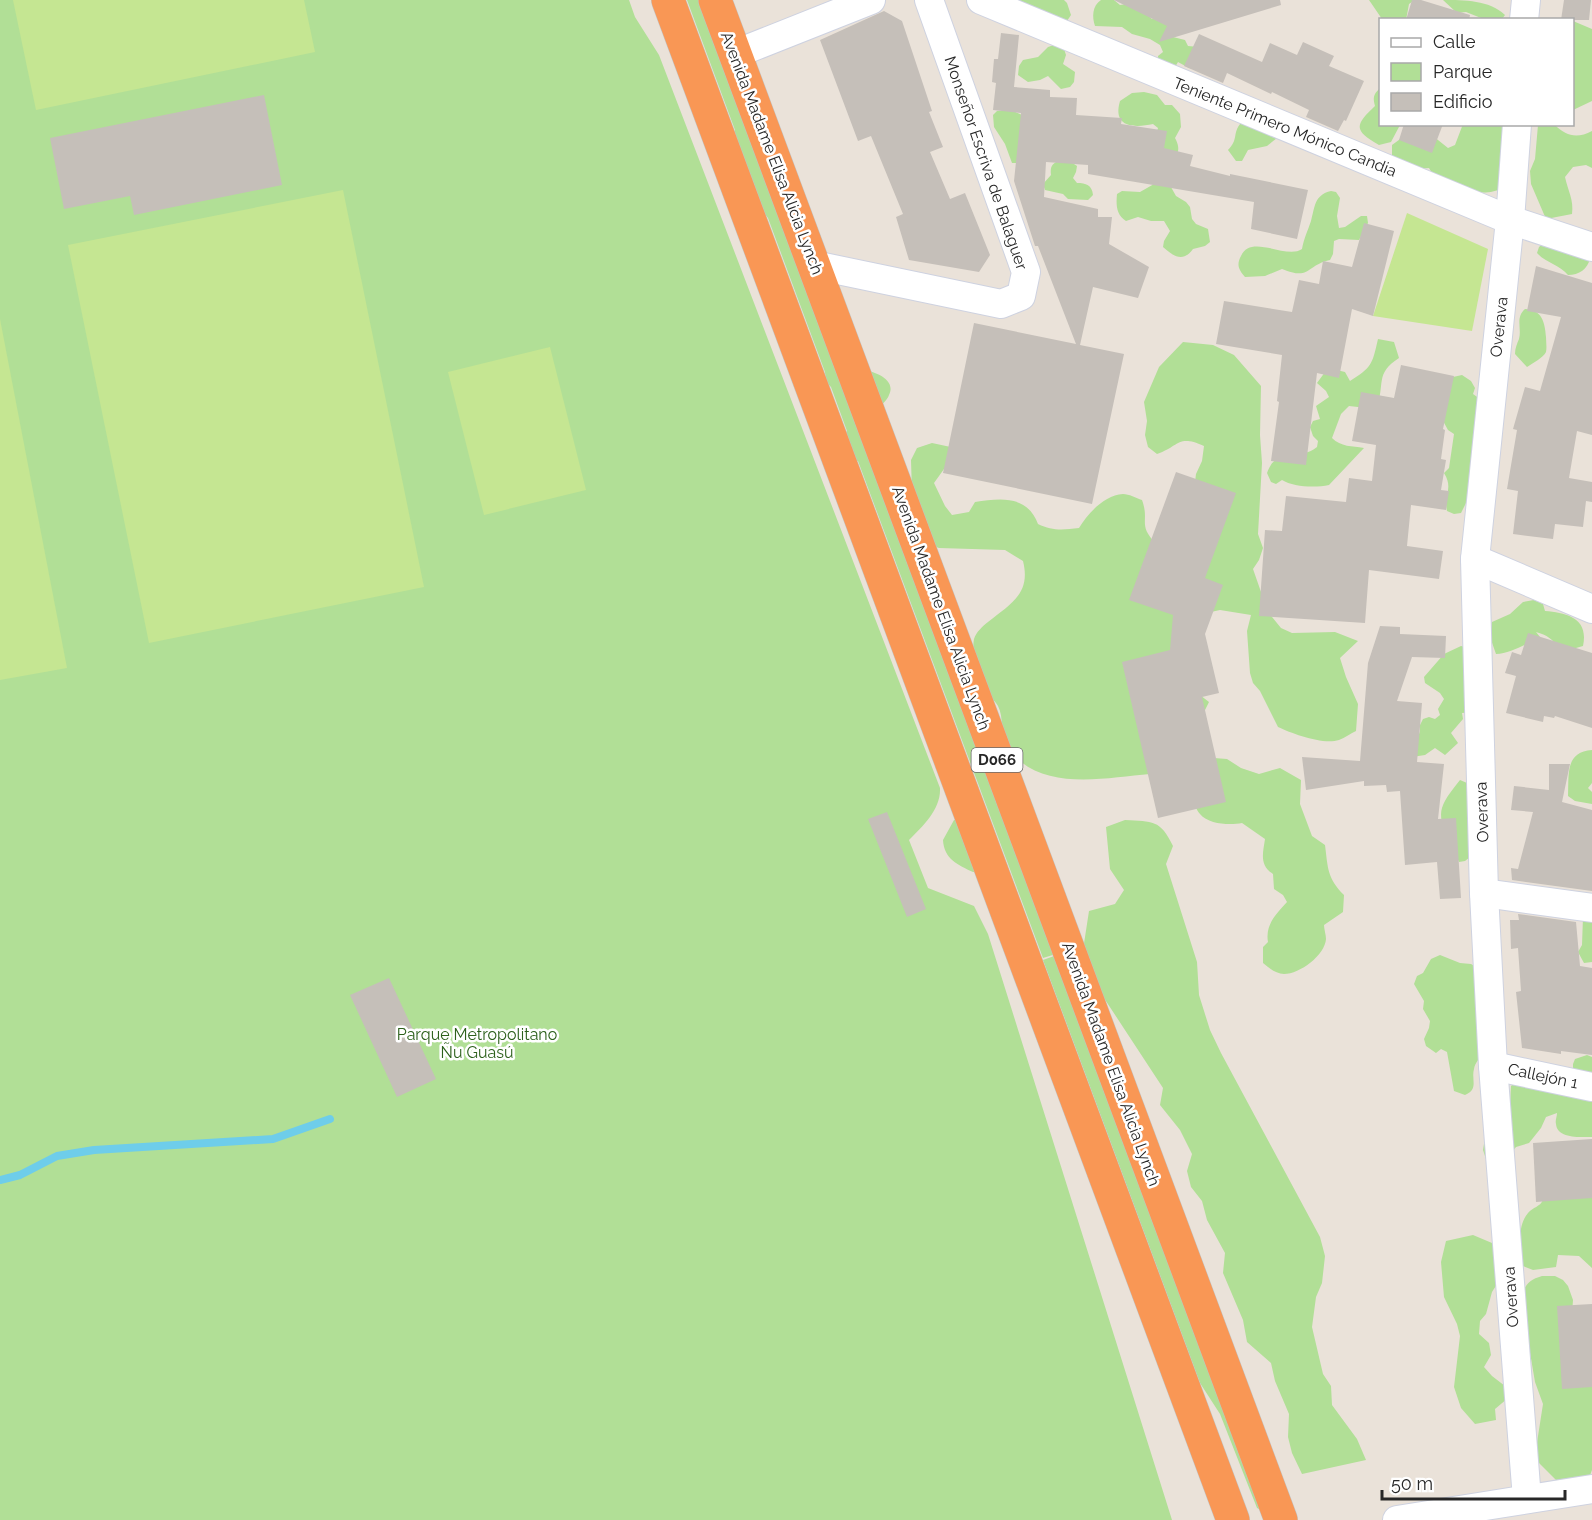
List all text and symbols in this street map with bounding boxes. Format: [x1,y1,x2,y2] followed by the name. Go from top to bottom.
[1379,18,1574,126] legend
[717,29,827,277] street label: Avenida Madame Elisa Alicia Lynch
[1433,31,1476,52] text: Calle
[940,54,1032,273] street label: Monseñor Escriva de Balaguer
[1433,61,1493,82] text: Parque
[1170,73,1400,181] street label: Teniente Primero Mónico Candia
[1433,91,1493,112] text: Edificio
[1486,296,1512,358] street label: Overava
[888,483,994,733] street label: Avenida Madame Elisa Alicia Lynch
[972,748,1022,772] road number: D066
[1471,781,1493,843] street label: Overava
[1058,939,1164,1189] street label: Avenida Madame Elisa Alicia Lynch
[397,1025,557,1062] park label: Parque Metropolitano Ñu Guasú
[1506,1059,1580,1093] street label: Callejón 1
[1499,1266,1523,1328] street label: Overava
[1382,1463,1565,1501] scale bar
[1391,1473,1433,1494] text: 50 m

